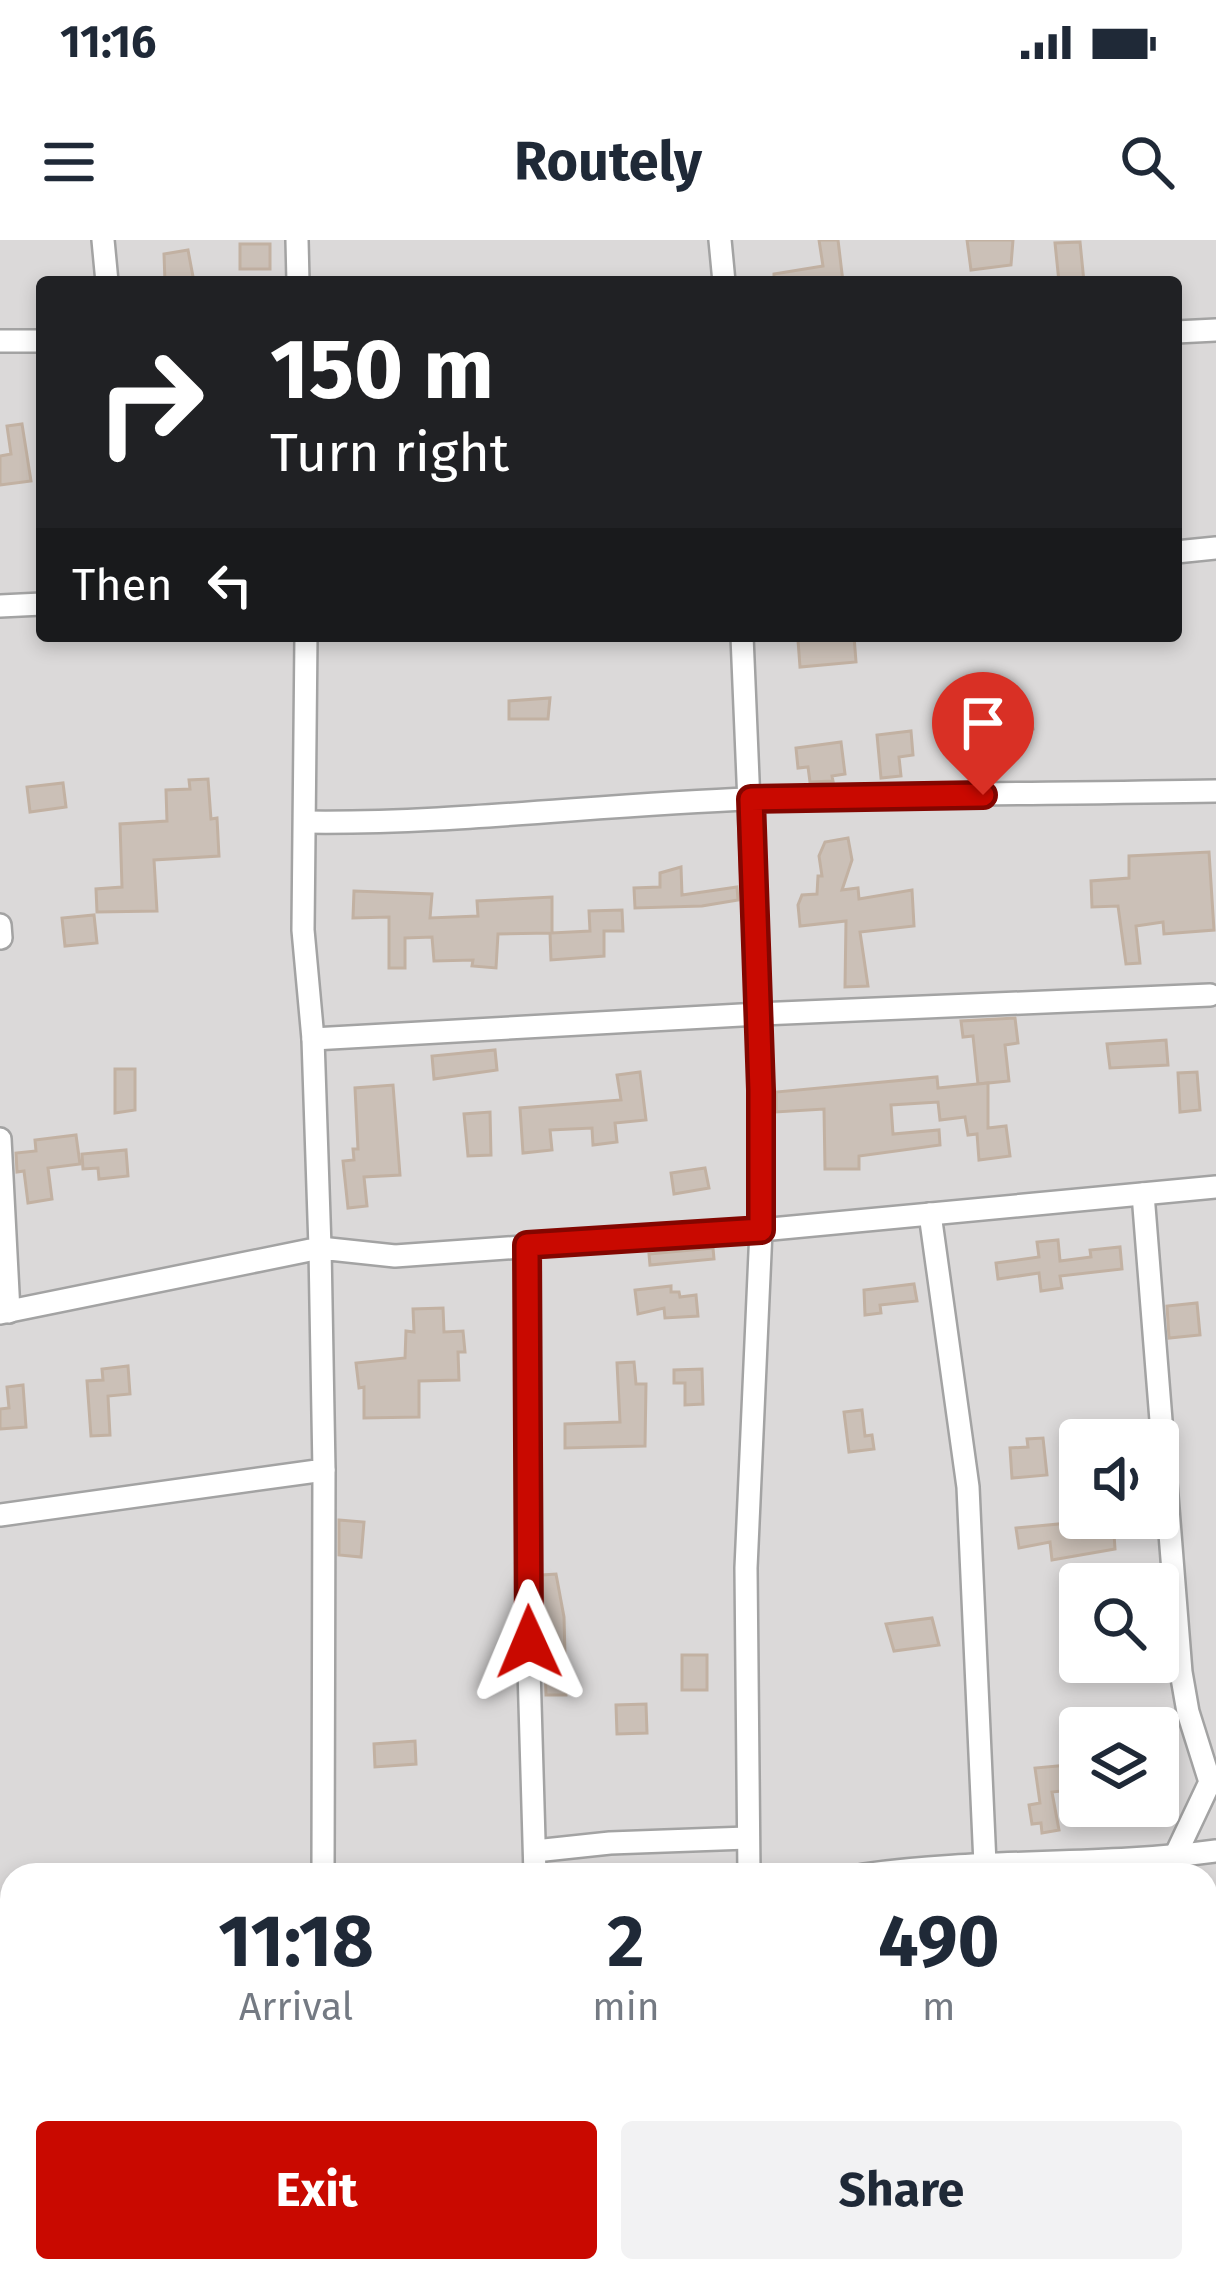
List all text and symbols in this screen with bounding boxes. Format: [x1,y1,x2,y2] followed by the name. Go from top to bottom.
[60,15,156,69] text: 11:16
[36,129,102,195] icon: menu
[1114,129,1180,195] icon: search
[514,130,702,194] text: Routely
[270,319,494,420] text: 150 m
[72,324,228,480] icon: right
[270,421,509,485] text: Turn right
[197,552,263,618] icon: left
[72,558,173,612] text: Then
[932,672,1034,795] pin
[950,690,1016,756] icon: arrive
[1059,1419,1179,1827] map controls
[1059,1419,1179,1539] button: sound
[1059,1563,1179,1683] button: search
[466,1579,592,1705] position arrow
[1059,1707,1179,1827] button: layers
[218,1899,374,1985] text: 11:18
[607,1899,645,1985] text: 2
[878,1899,1000,1985] text: 490
[239,1984,353,2030] text: Arrival
[592,1984,660,2030] text: min
[922,1984,956,2030] text: m
[36,2121,597,2259] button: Exit
[621,2121,1182,2259] button: Share

